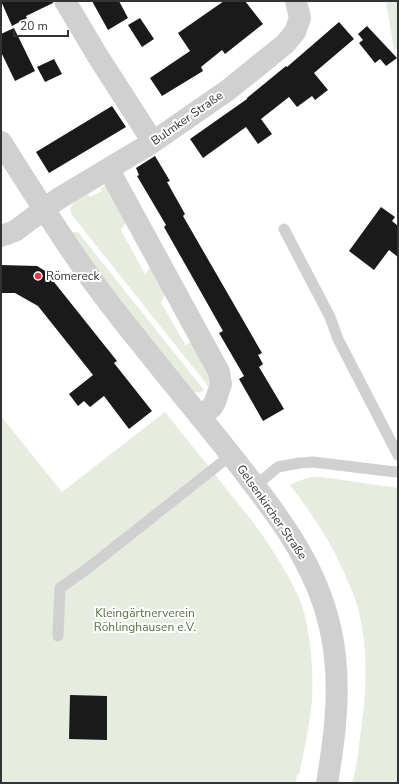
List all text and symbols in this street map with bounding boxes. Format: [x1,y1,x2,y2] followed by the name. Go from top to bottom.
[14,12,68,38] scale bar
[20,18,48,34] text: 20 m
[148,87,226,149] street label: Bulmker Straße
[46,268,100,284] place label: Römereck
[33,271,43,281] marker: Römereck
[233,461,311,563] street label: Gelsenkircher Straße
[94,605,196,635] park label: Kleingärtnerverein Röhlinghausen e.V.

